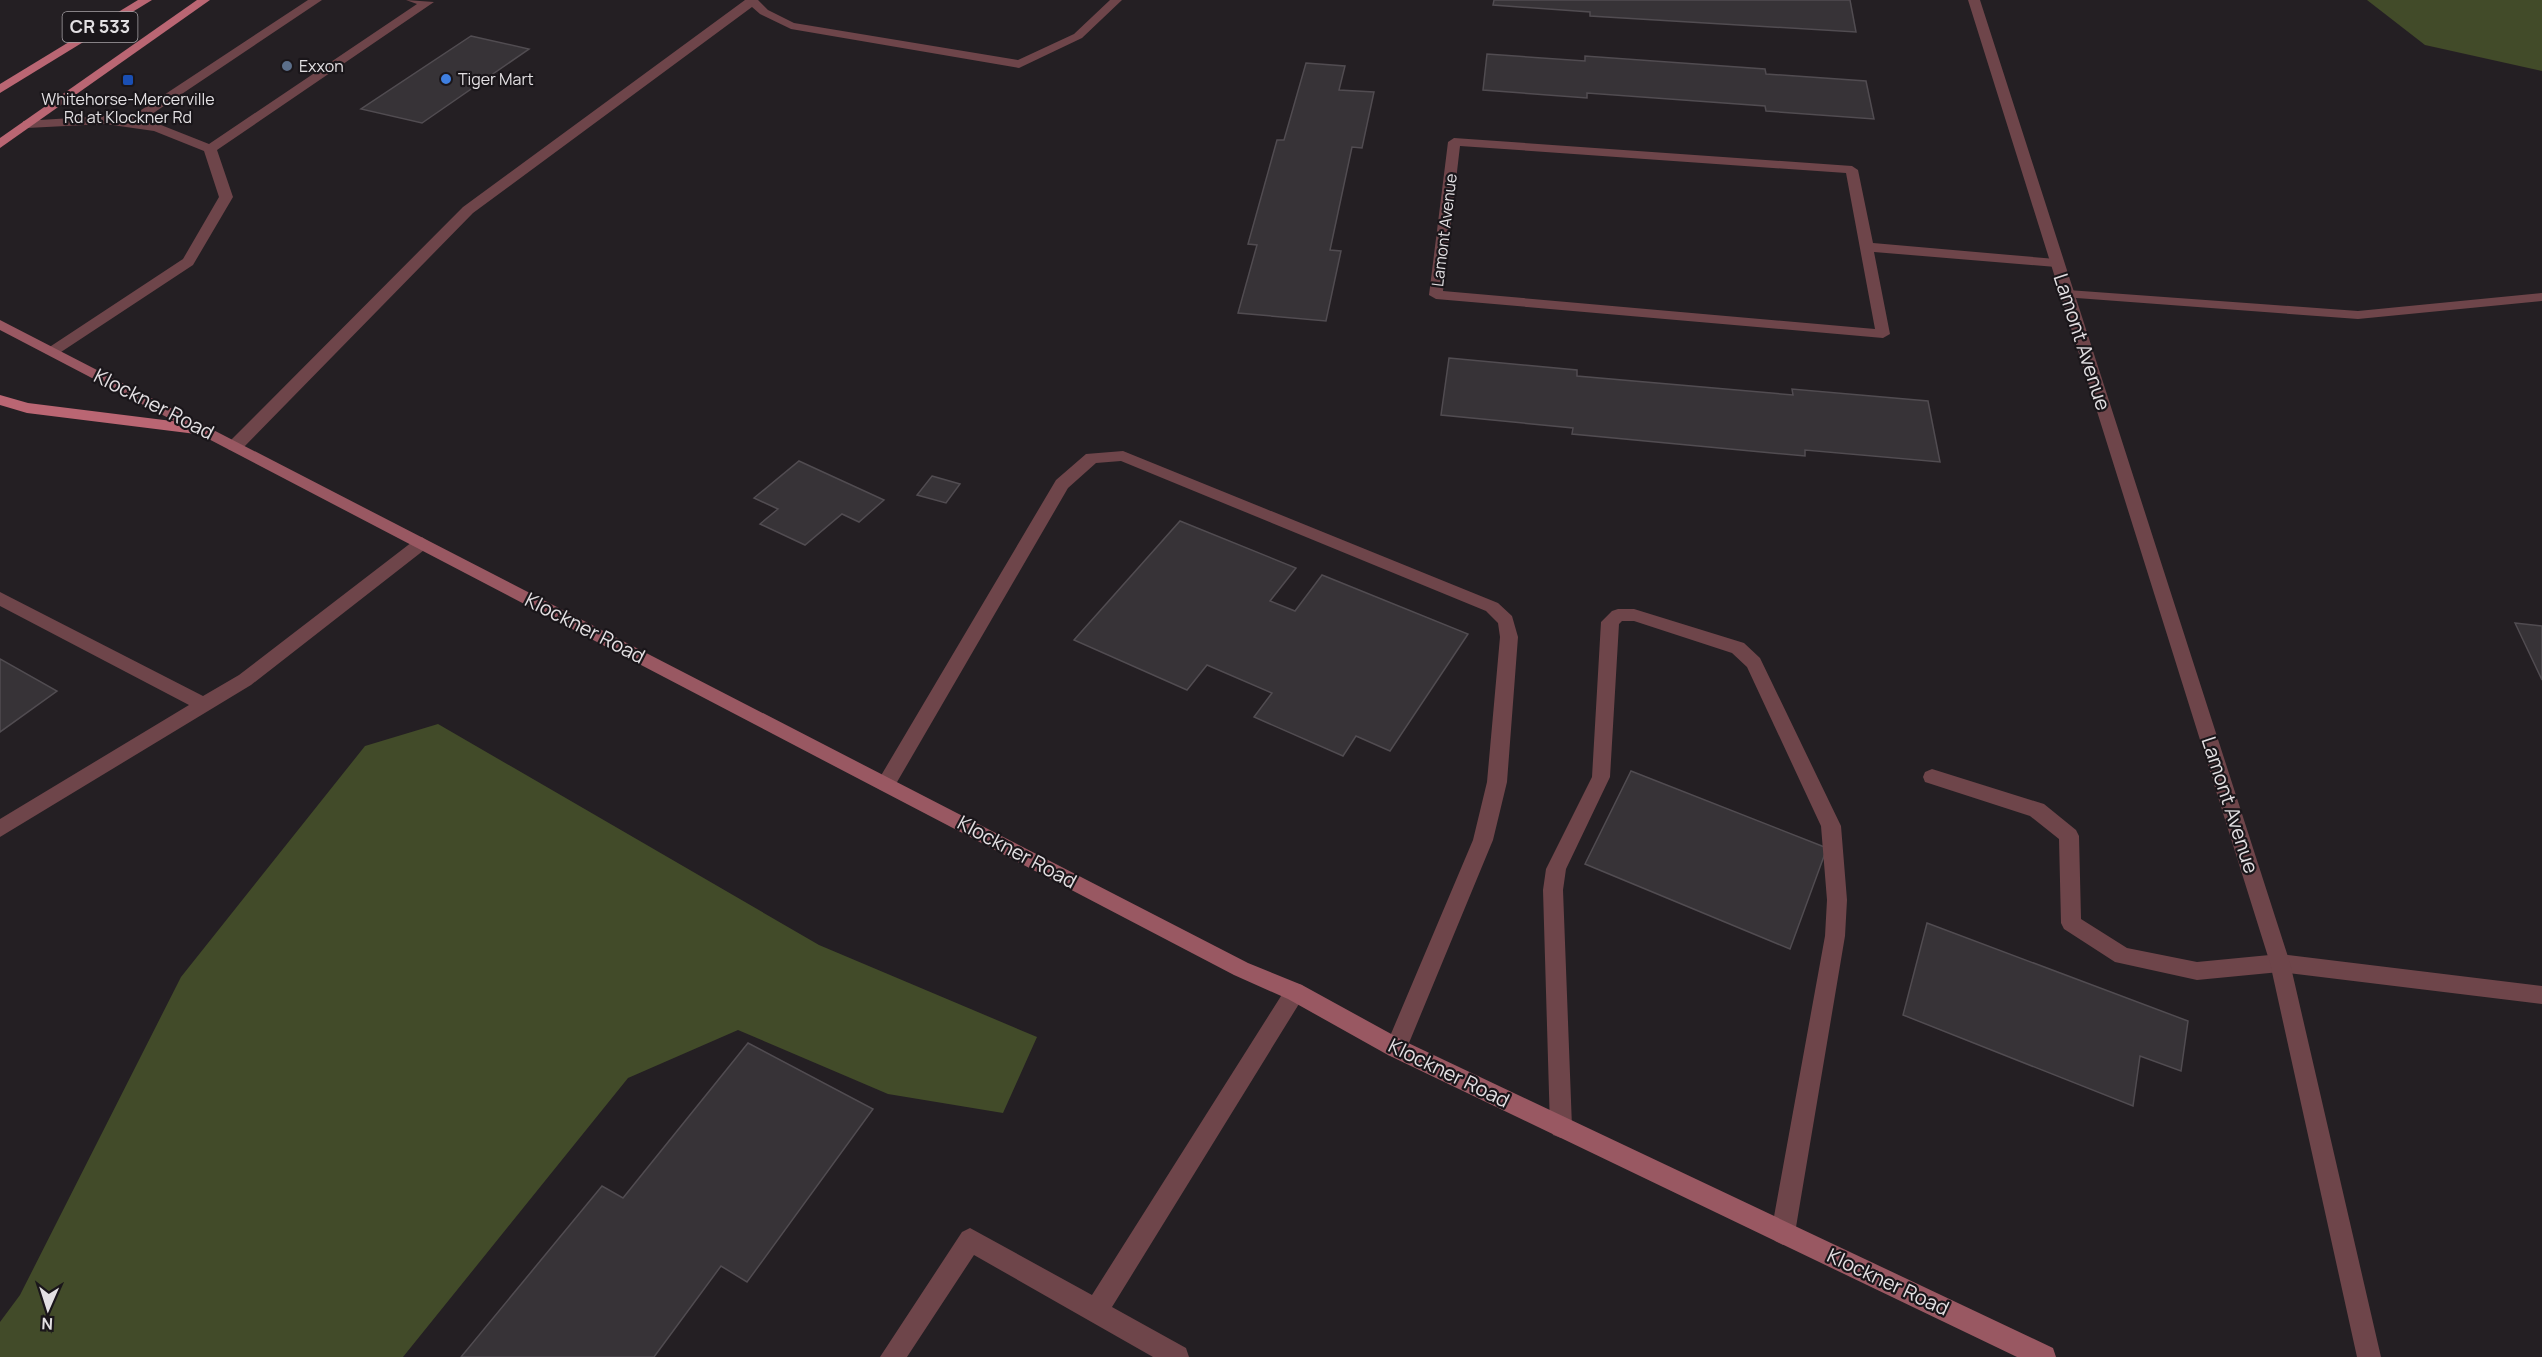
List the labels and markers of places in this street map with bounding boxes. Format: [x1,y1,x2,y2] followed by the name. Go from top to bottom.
[299,55,344,77] place label: Exxon
[280,59,294,73] marker: Exxon
[458,68,534,90] place label: Tiger Mart
[439,72,453,86] marker: Tiger Mart
[121,73,135,87] marker: Whitehorse-Mercerville Rd at Klockner Rd
[41,88,215,128] place label: Whitehorse-Mercerville Rd at Klockner Rd

